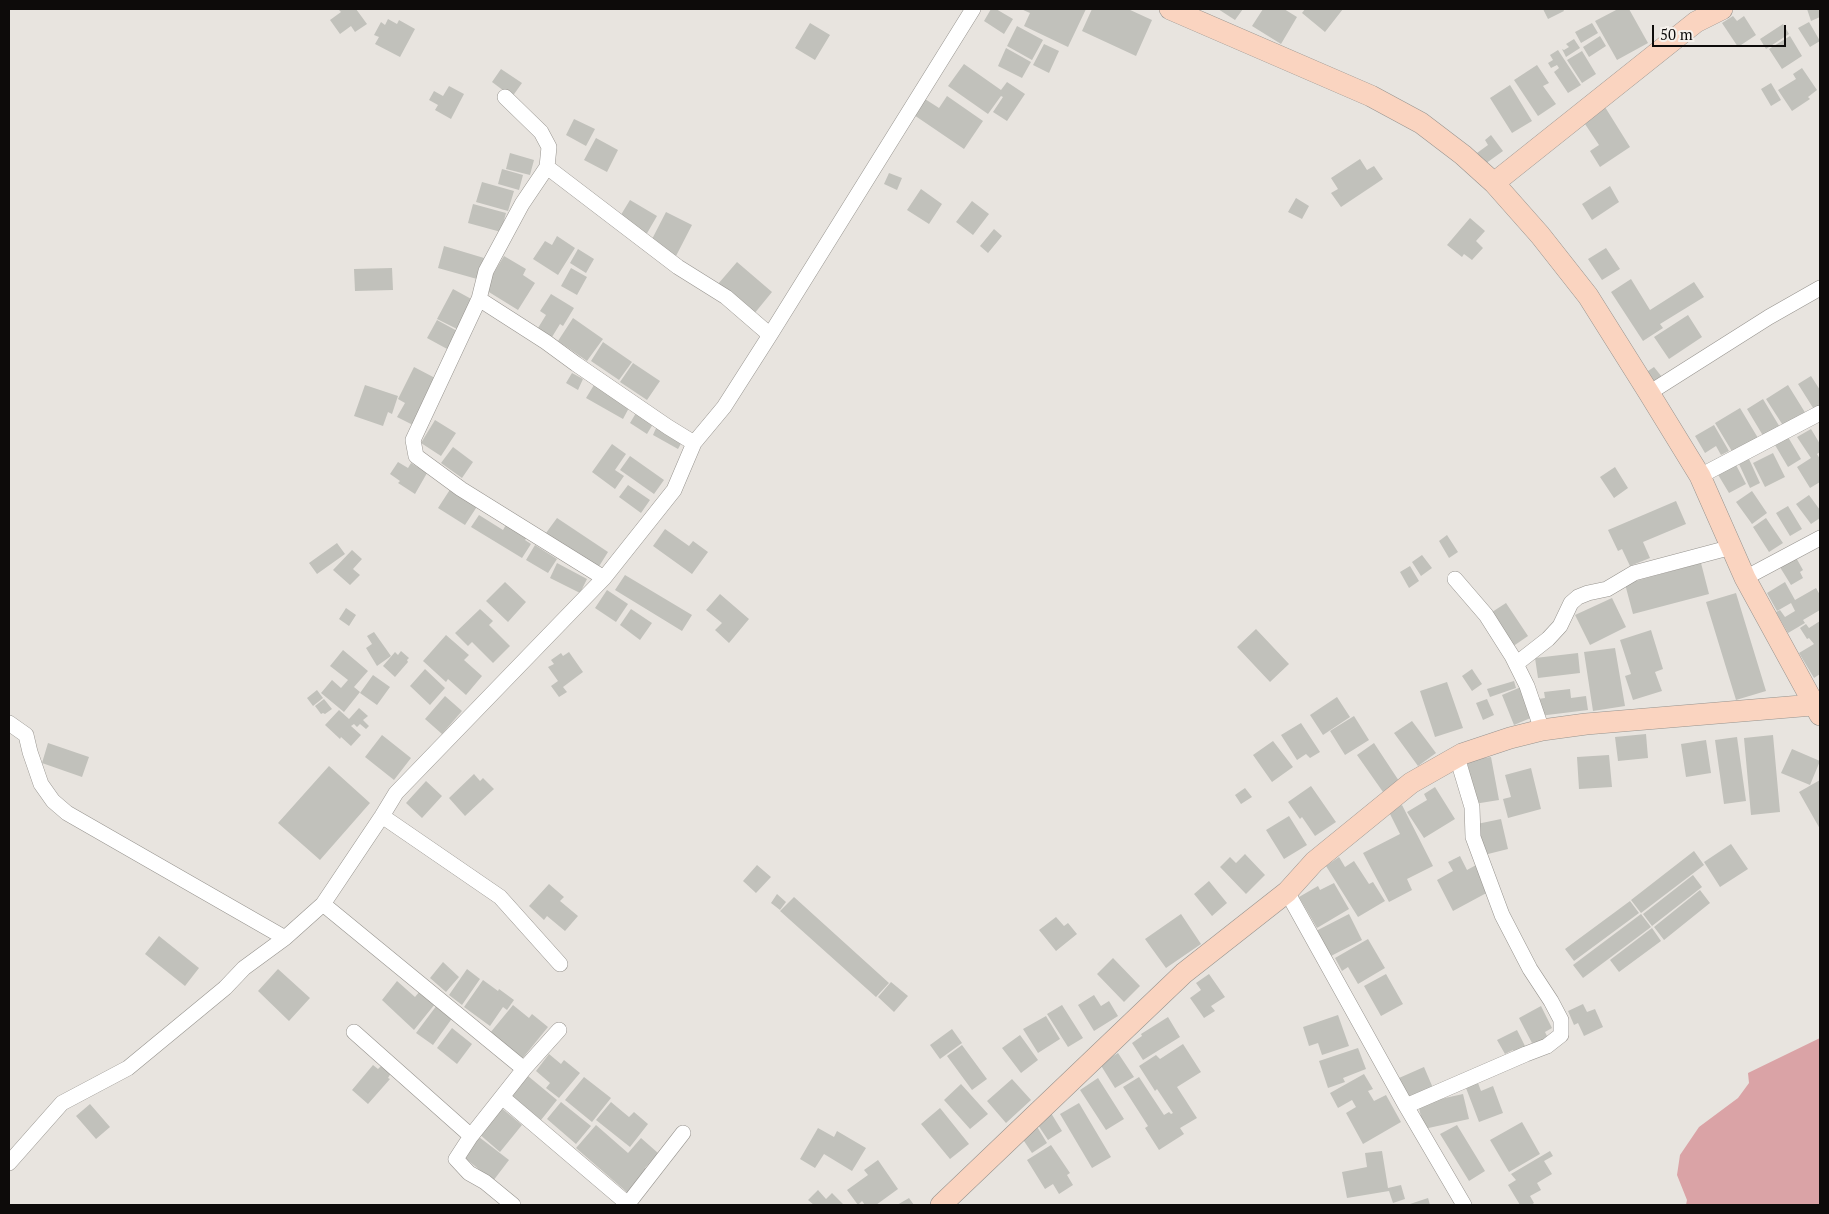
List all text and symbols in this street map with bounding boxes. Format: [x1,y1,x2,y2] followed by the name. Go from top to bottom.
[1654,15,1788,47] scale bar
[1660,24,1693,44] text: 50 m

